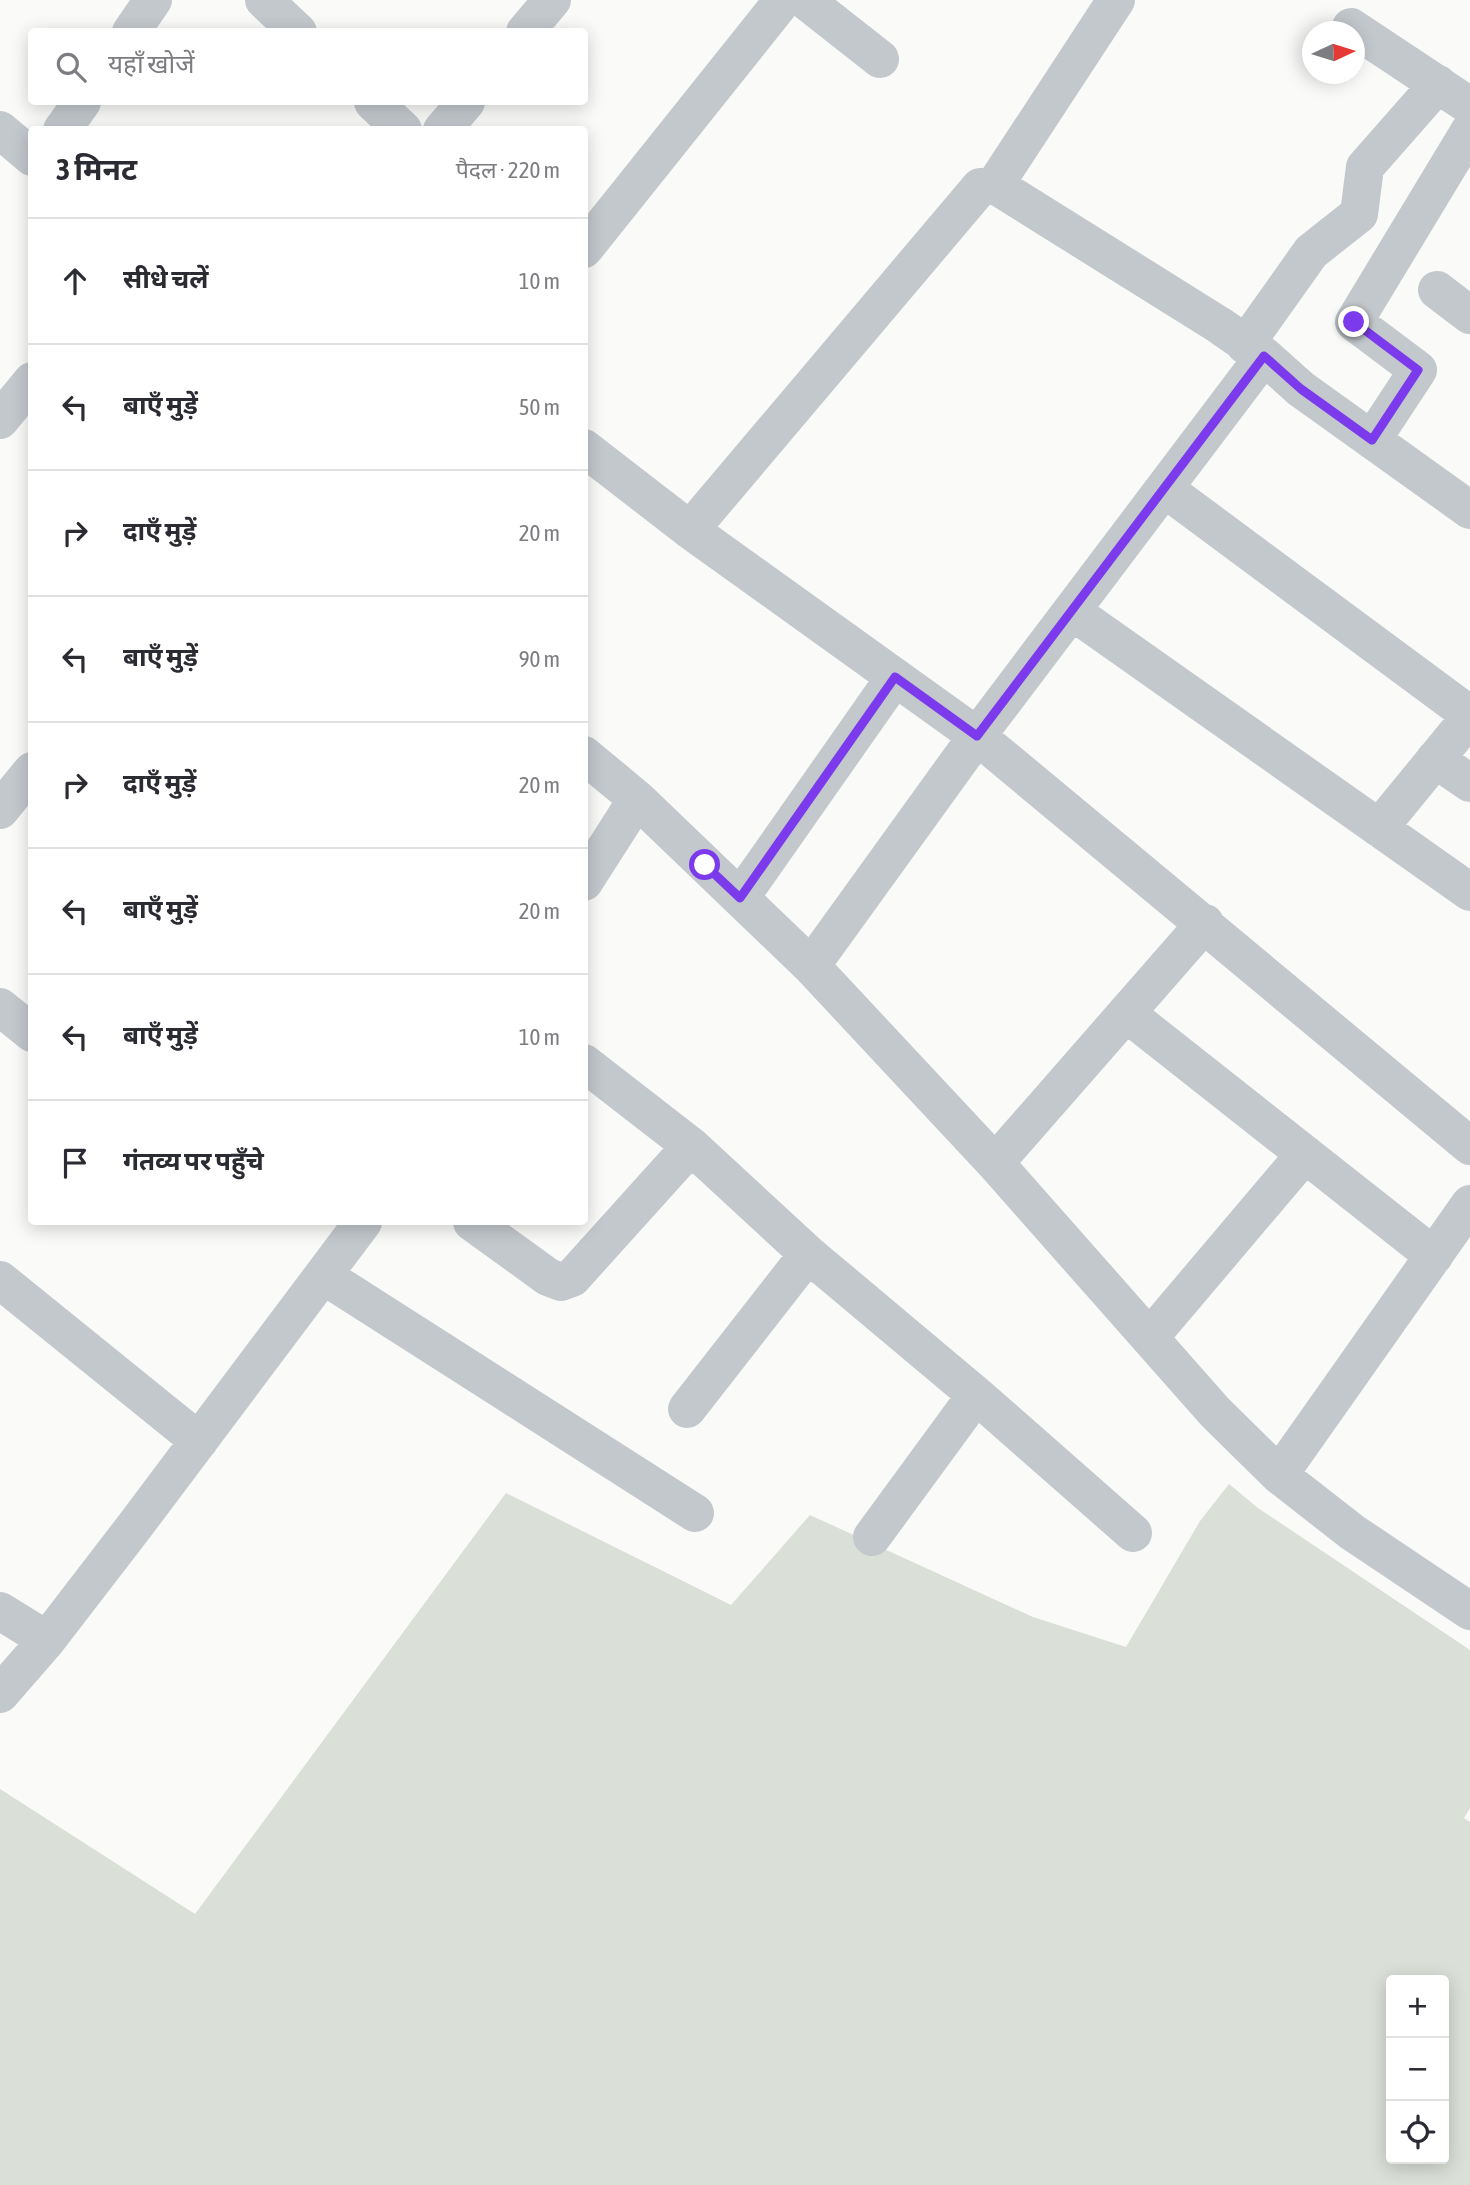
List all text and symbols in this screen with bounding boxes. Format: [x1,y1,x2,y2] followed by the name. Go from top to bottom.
[1302,21,1365,84] north arrow
[28,28,588,105] search box
[52,48,90,86] icon: search
[108,49,194,79] text: यहाँ खोजें
[56,152,137,186] text: 3 मिनट
[456,157,560,183] text: पैदल · 220 m
[56,262,94,300] icon: ahead
[123,264,209,294] text: सीधे चलें
[519,268,560,294] text: 10 m
[1338,306,1369,337] route end
[56,388,94,426] icon: left
[123,390,198,420] text: बाएँ मुड़ें
[519,394,560,420] text: 50 m
[56,514,94,552] icon: right
[123,516,196,546] text: दाएँ मुड़ें
[519,520,560,546] text: 20 m
[56,640,94,678] icon: left
[123,642,198,672] text: बाएँ मुड़ें
[519,646,560,672] text: 90 m
[56,766,94,804] icon: right
[123,768,196,798] text: दाएँ मुड़ें
[519,772,560,798] text: 20 m
[689,849,720,880] route start
[56,892,94,930] icon: left
[123,894,198,924] text: बाएँ मुड़ें
[519,898,560,924] text: 20 m
[56,1018,94,1056] icon: left
[123,1020,198,1050] text: बाएँ मुड़ें
[519,1024,560,1050] text: 10 m
[56,1144,94,1182] icon: arrive
[123,1146,264,1176] text: गंतव्य पर पहुँचे
[1386,1975,1449,2164] map controls
[1386,1975,1449,2038] button: +
[1386,2038,1449,2101] button: −
[1386,2101,1449,2164] button: locate

